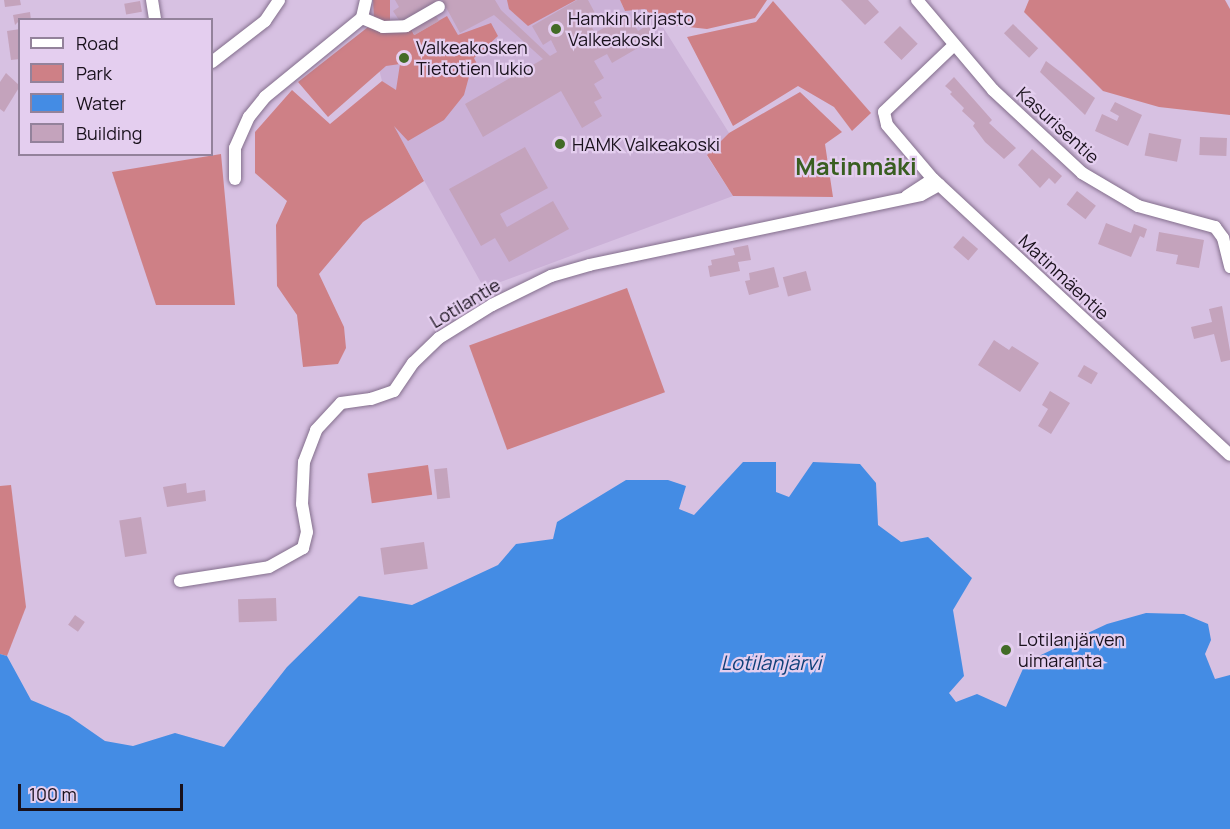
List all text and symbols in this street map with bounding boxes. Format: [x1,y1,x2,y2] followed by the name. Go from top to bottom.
[568,8,694,50] place label: Hamkin kirjasto Valkeakoski
[18,18,213,156] legend
[549,22,563,36] marker: Hamkin kirjasto Valkeakoski
[76,31,119,55] text: Road
[416,37,534,80] place label: Valkeakosken Tietotien lukio
[397,51,411,65] marker: Valkeakosken Tietotien lukio
[76,61,112,85] text: Park
[1012,82,1104,168] street label: Kasurisentie
[76,91,126,115] text: Water
[76,121,142,145] text: Building
[572,133,720,155] place label: HAMK Valkeakoski
[553,137,567,151] marker: HAMK Valkeakoski
[795,152,917,180] district label: Matinmäki
[1014,230,1114,324] street label: Matinmäentie
[426,274,504,332] street label: Lotilantie
[1018,629,1125,672] place label: Lotilanjärven uimaranta
[999,643,1013,657] marker: Lotilanjärven uimaranta
[721,650,821,674] water label: Lotilanjärvi
[21,772,186,810] scale bar
[29,782,77,806] text: 100 m

